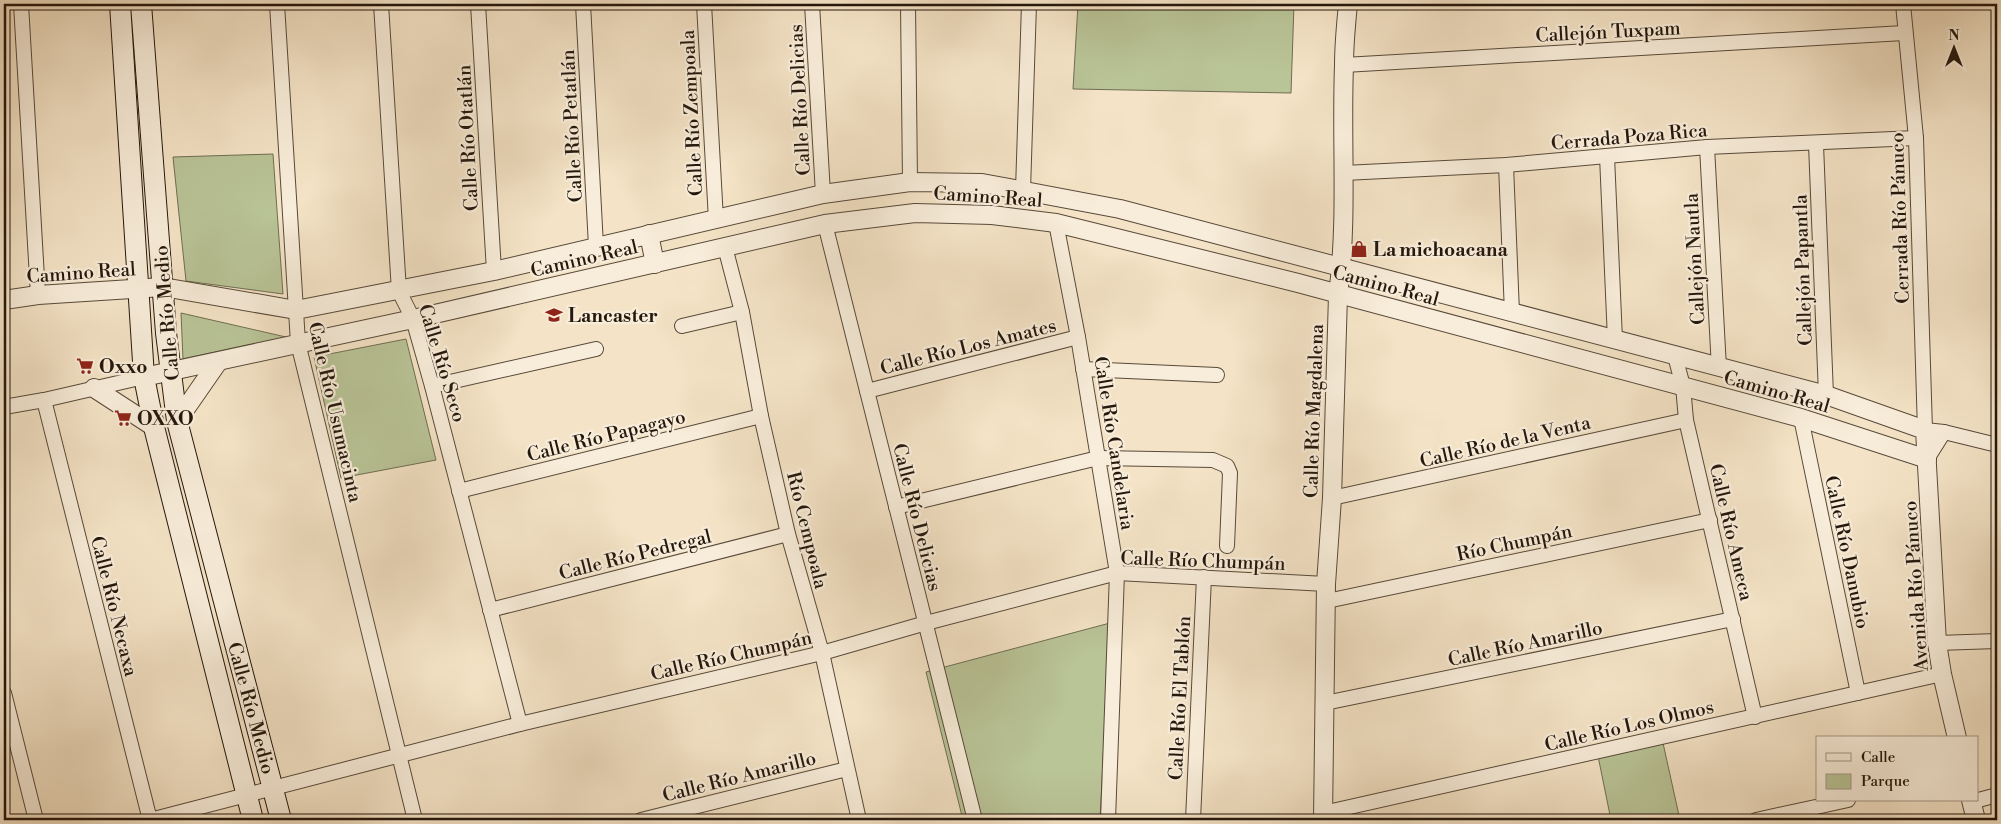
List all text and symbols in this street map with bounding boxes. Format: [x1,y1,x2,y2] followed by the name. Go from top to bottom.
[1535,16,1682,48] street label: Callejón Tuxpam
[1928,22,1978,72] north arrow
[784,24,816,176] street label: Calle Río Delicias
[1948,27,1960,45] text: N
[676,29,708,197] street label: Calle Río Zempoala
[556,49,588,203] street label: Calle Río Petatlán
[452,64,484,212] street label: Calle Río Otatlán
[1550,118,1709,156] street label: Cerrada Poza Rica
[1885,132,1915,304] street label: Cerrada Río Pánuco
[933,181,1044,213] street label: Camino Real
[1680,192,1710,326] street label: Callejón Nautla
[1788,193,1818,346] street label: Callejón Papantla
[528,235,641,283] street label: Camino Real
[1373,238,1508,262] place label: La michoacana
[1349,239,1369,259] shop icon: La michoacana
[149,244,185,381] street label: Calle Río Medio
[26,257,137,289] street label: Camino Real
[1330,260,1442,312] street label: Camino Real
[413,301,471,425] street label: Calle Río Seco
[568,304,658,328] place label: Lancaster
[544,305,564,325] school or university icon: Lancaster
[878,313,1059,380] street label: Calle Río Los Amates
[303,320,368,505] street label: Calle Río Usumacinta
[1299,323,1329,499] street label: Calle Río Magdalena
[99,355,147,379] place label: Oxxo
[1088,355,1140,532] street label: Calle Río Candelaria
[75,356,95,376] supermarket icon: Oxxo
[1721,365,1833,419] street label: Camino Real
[525,405,688,467] street label: Calle Río Papagayo
[137,407,194,431] place label: OXXO
[113,408,133,428] supermarket icon: OXXO
[1418,411,1593,473] street label: Calle Río de la Venta
[887,441,947,594] street label: Calle Río Delicias
[1704,461,1759,603] street label: Calle Río Ameca
[781,469,833,592] street label: Río Cempoala
[1819,474,1875,631] street label: Calle Río Danubio
[1898,500,1934,673] street label: Avenida Río Pánuco
[1454,519,1574,567] street label: Río Chumpán
[556,524,714,586] street label: Calle Río Pedregal
[85,534,143,679] street label: Calle Río Necaxa
[1120,546,1286,576] street label: Calle Río Chumpán
[1164,615,1196,781] street label: Calle Río El Tablón
[1446,616,1605,672] street label: Calle Río Amarillo
[648,626,814,686] street label: Calle Río Chumpán
[222,640,280,777] street label: Calle Río Medio
[1542,695,1716,757] street label: Calle Río Los Olmos
[1816,736,1978,802] legend
[660,746,819,808] street label: Calle Río Amarillo
[1861,748,1895,767] text: Calle
[1861,772,1910,791] text: Parque

